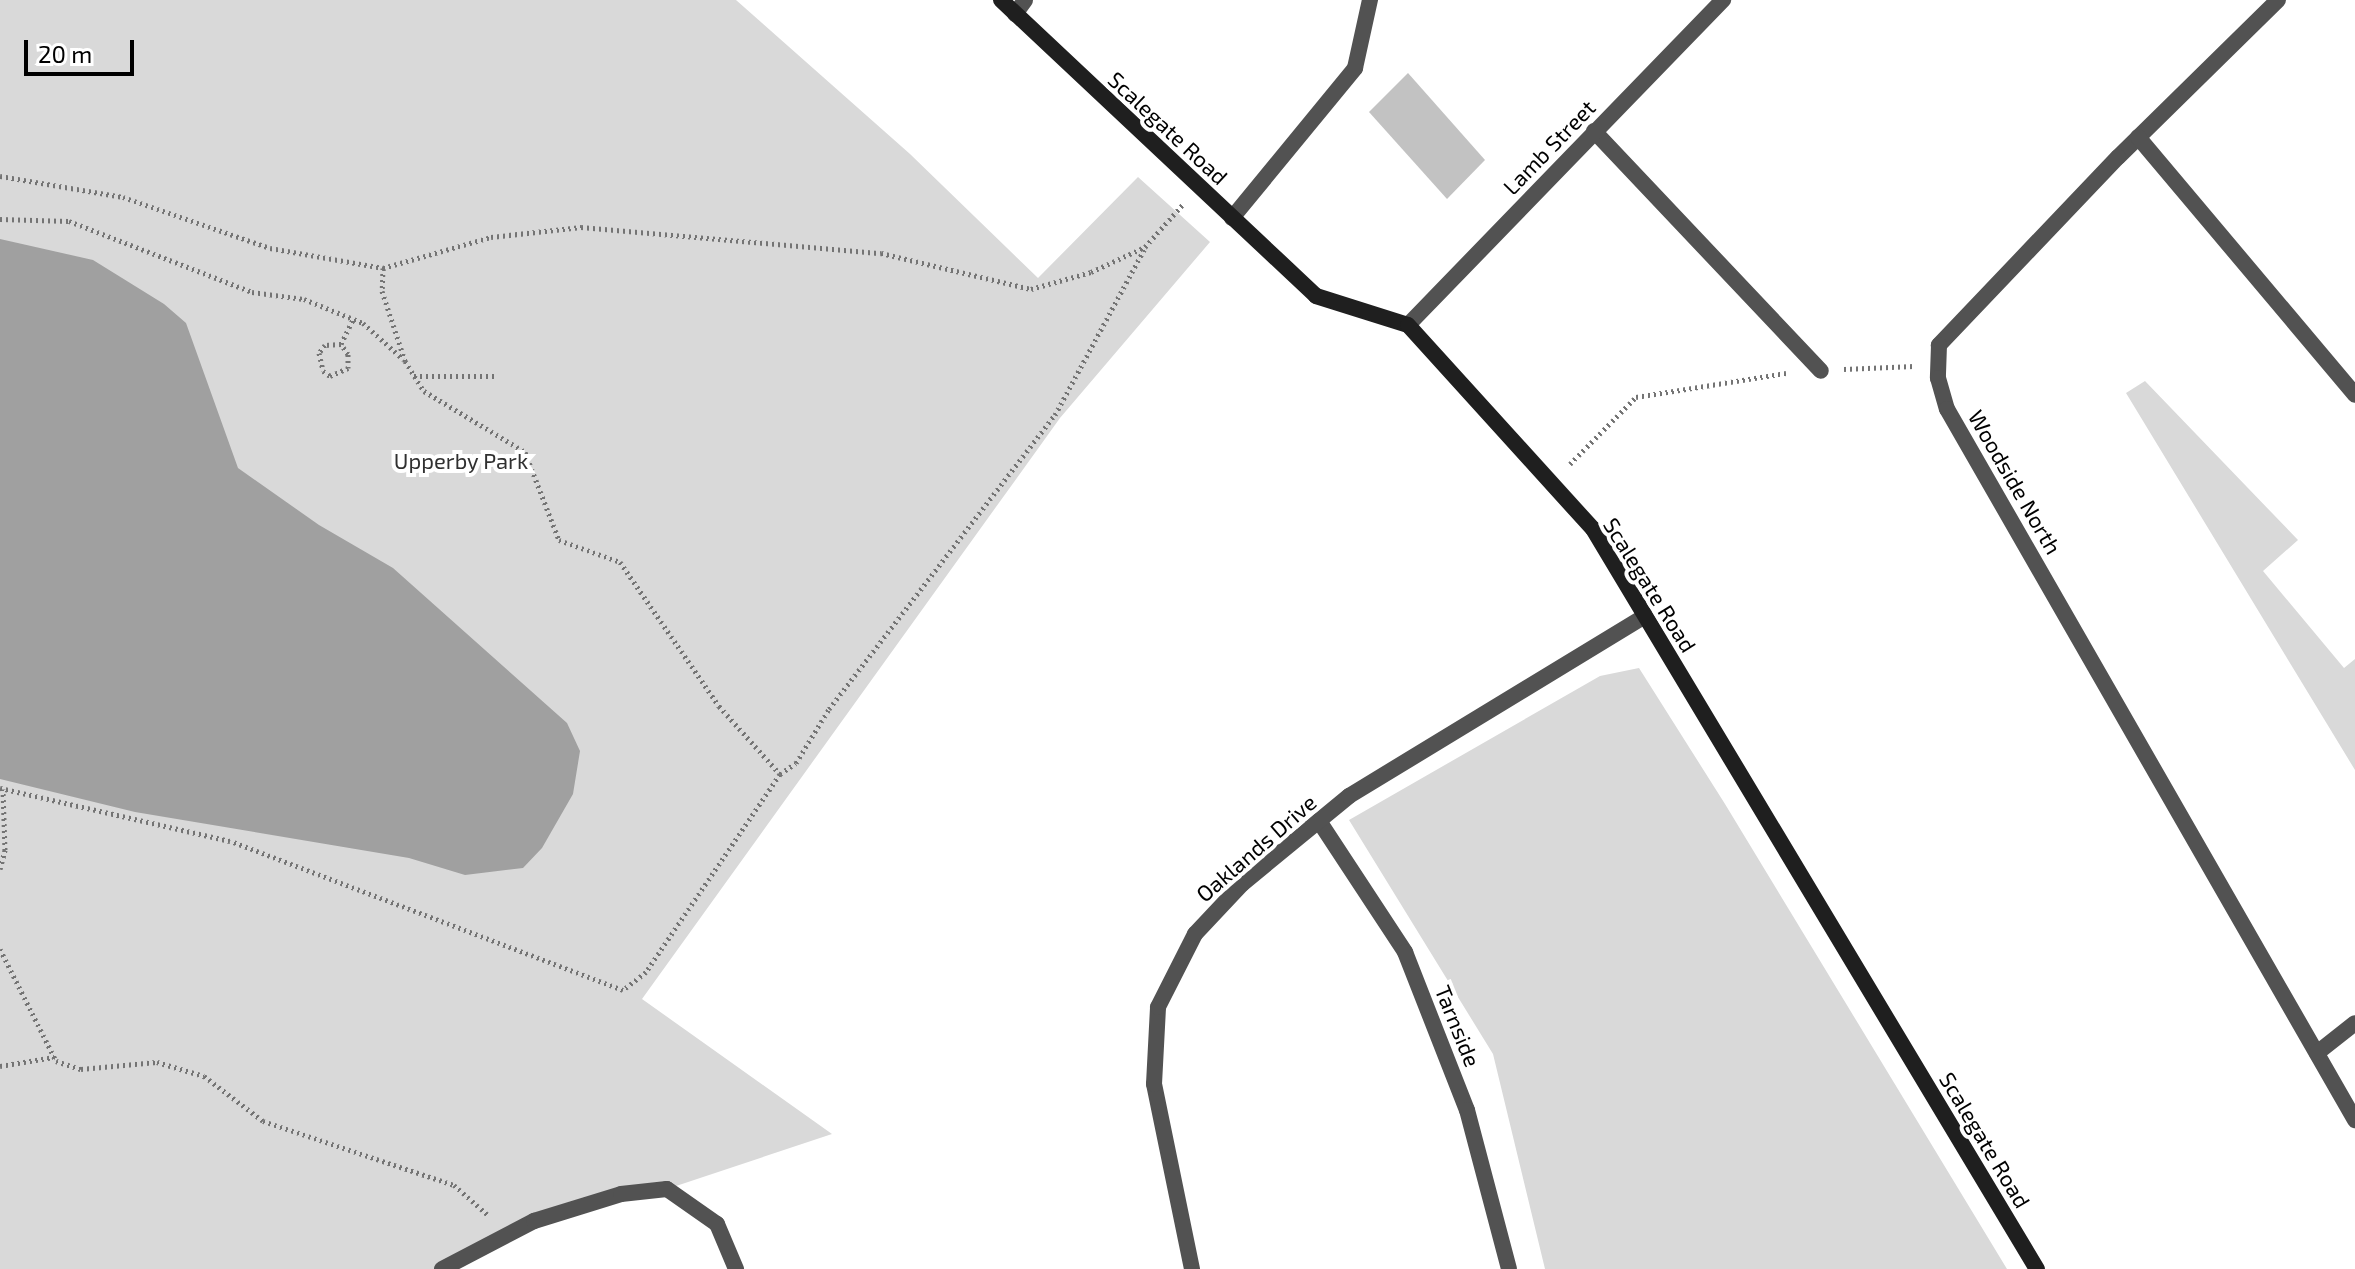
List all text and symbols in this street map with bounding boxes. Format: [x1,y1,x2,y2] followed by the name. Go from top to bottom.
[28,24,138,74] scale bar
[38,39,92,68] text: 20 m
[1103,66,1233,190] street label: Scalegate Road
[1497,94,1601,200] street label: Lamb Street
[1963,405,2067,559] street label: Woodside North
[394,448,528,474] park label: Upperby Park
[1598,513,1702,657] street label: Scalegate Road
[1191,789,1321,907] street label: Oaklands Drive
[1430,981,1486,1071] street label: Tarnside
[1934,1067,2036,1213] street label: Scalegate Road

